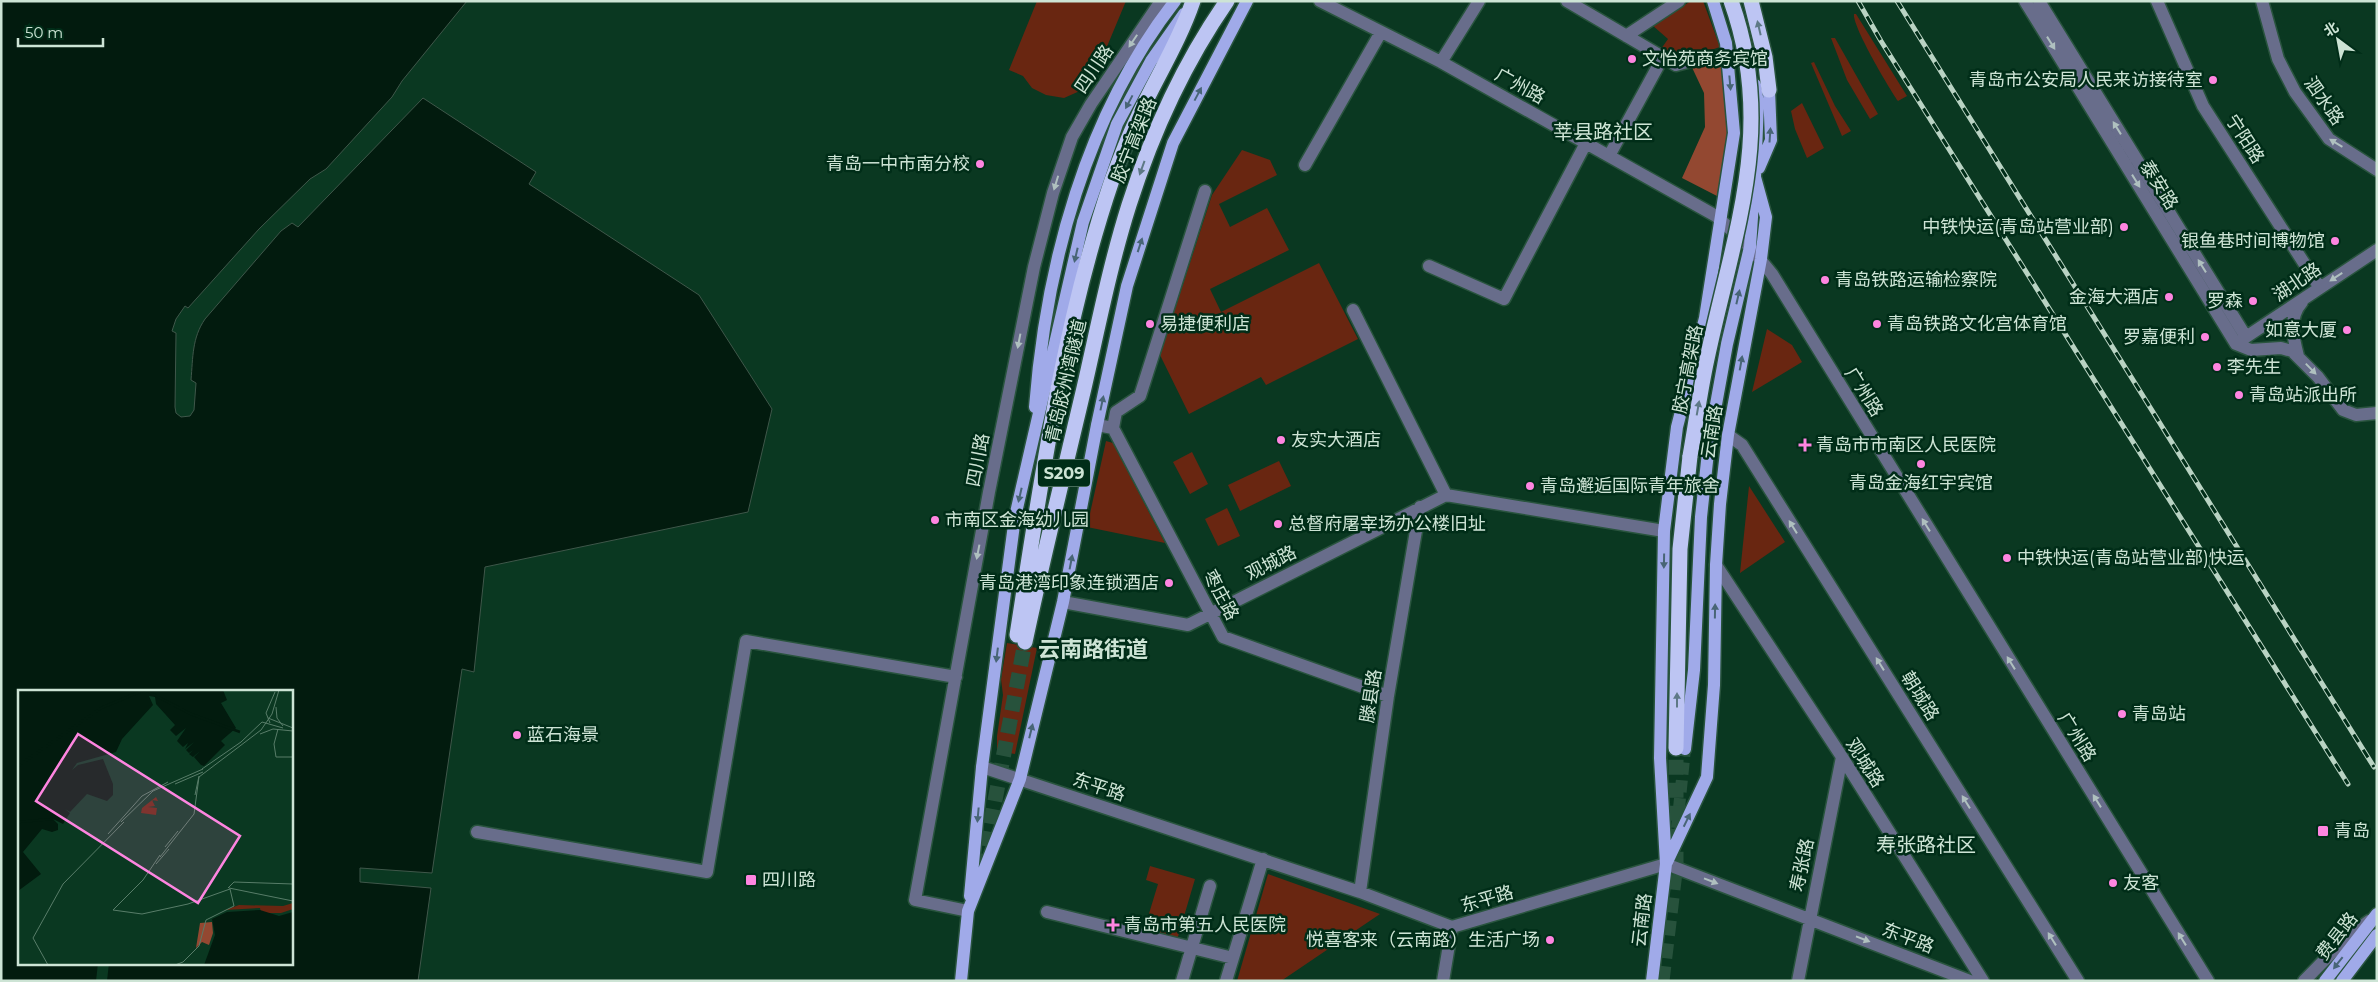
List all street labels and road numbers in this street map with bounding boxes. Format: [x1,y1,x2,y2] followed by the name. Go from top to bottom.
[1070,40,1118,98] street label: 四川路
[1491,63,1549,109] street label: 广州路
[2300,73,2348,129] street label: 泗水路
[1107,94,1161,186] street label: 胶宁高架路
[2221,110,2269,168] street label: 宁阳路
[2135,156,2183,214] street label: 泰安路
[2268,258,2326,306] street label: 湖北路
[1041,317,1091,445] street label: 青岛胶州湾隧道
[1669,323,1707,415] street label: 胶宁高架路
[1840,363,1888,421] street label: 广州路
[1697,404,1727,460] street label: 云南路
[962,431,994,489] street label: 四川路
[1038,459,1090,486] road number: S209
[1242,541,1300,585] street label: 观城路
[1199,566,1243,624] street label: 枣庄路
[1896,667,1944,725] street label: 朝城路
[1356,668,1386,724] street label: 滕县路
[2053,708,2101,766] street label: 广州路
[1841,734,1889,792] street label: 观城路
[1070,768,1128,806] street label: 东平路
[1786,836,1818,894] street label: 寿张路
[1458,881,1516,917] street label: 东平路
[1628,892,1656,948] street label: 云南路
[2312,908,2362,964] street label: 费县路
[1879,918,1937,958] street label: 东平路

